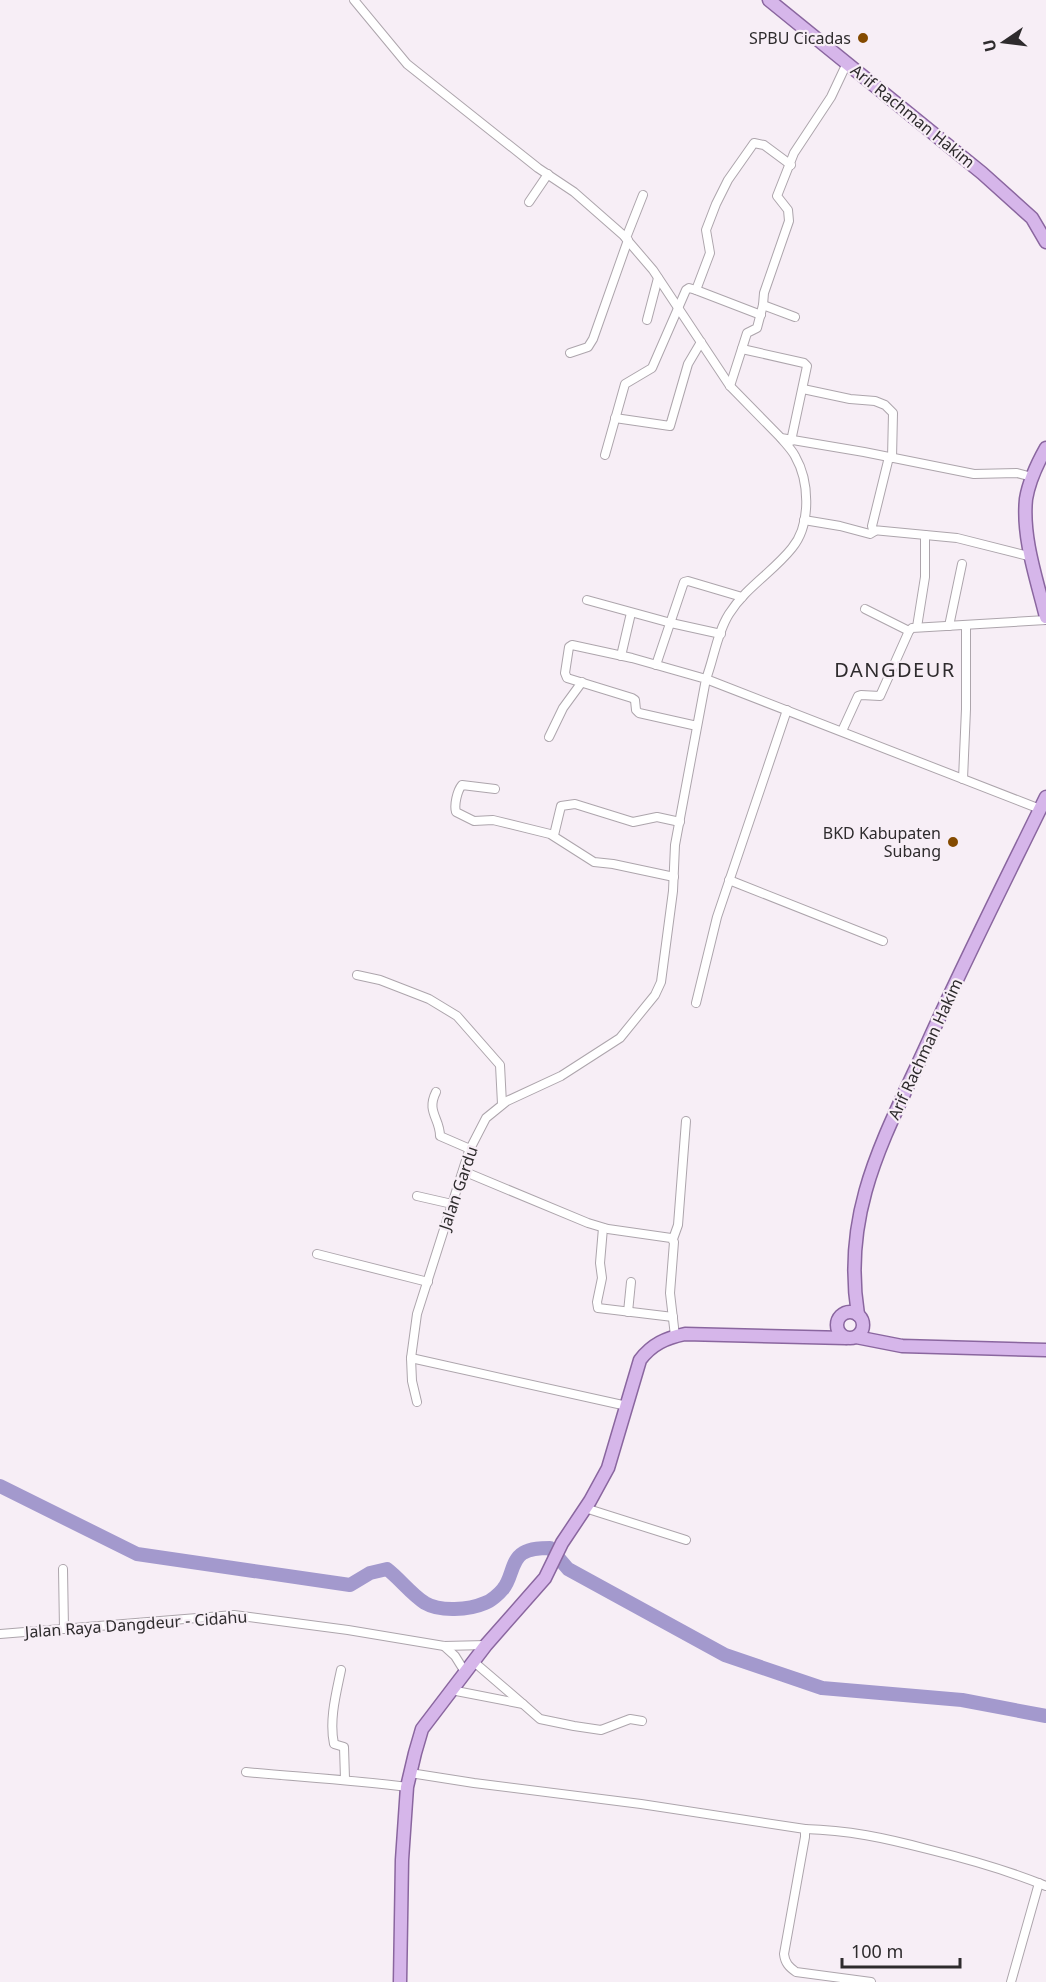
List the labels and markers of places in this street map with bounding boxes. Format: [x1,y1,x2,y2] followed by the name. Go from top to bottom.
[749,27,851,49] place label: SPBU Cicadas
[856,31,870,45] marker: SPBU Cicadas
[823,822,941,862] place label: BKD Kabupaten Subang
[946,835,960,849] marker: BKD Kabupaten Subang

